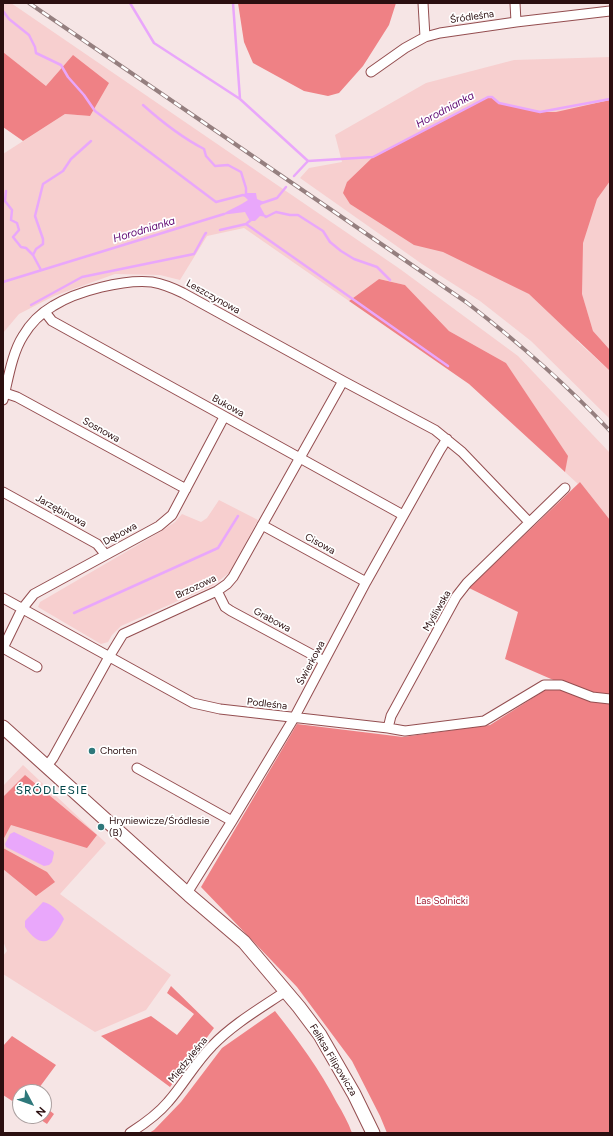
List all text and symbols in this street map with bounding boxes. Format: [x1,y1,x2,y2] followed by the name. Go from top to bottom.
[449,8,495,26] street label: Śródleśna
[414,89,476,131] water label: Horodnianka
[111,214,177,246] water label: Horodnianka
[184,277,242,317] street label: Leszczynowa
[210,392,246,420] street label: Bukowa
[80,415,122,445] street label: Sosnowa
[33,492,89,530] street label: Jarzębinowa
[101,520,139,548] street label: Dębowa
[303,531,337,557] street label: Cisowa
[174,572,218,602] street label: Brzozowa
[420,588,454,634] street label: Myśliwska
[251,605,293,635] street label: Grabowa
[294,639,328,687] street label: Świerkowa
[246,696,288,712] street label: Podleśna
[100,745,137,757] place label: Chorten
[87,746,97,756] marker: Chorten
[16,783,88,797] district label: ŚRÓDLESIE
[109,815,209,838] place label: Hryniewicze/Śródlesie (B)
[96,822,106,832] marker: Hryniewicze/Śródlesie (B)
[416,895,468,907] park label: Las Solnicki
[307,1022,359,1098] street label: Feliksa Filipowicza
[166,1035,210,1085] street label: Międzyleśna
[12,1084,52,1124] north arrow
[33,1104,48,1119] text: N

